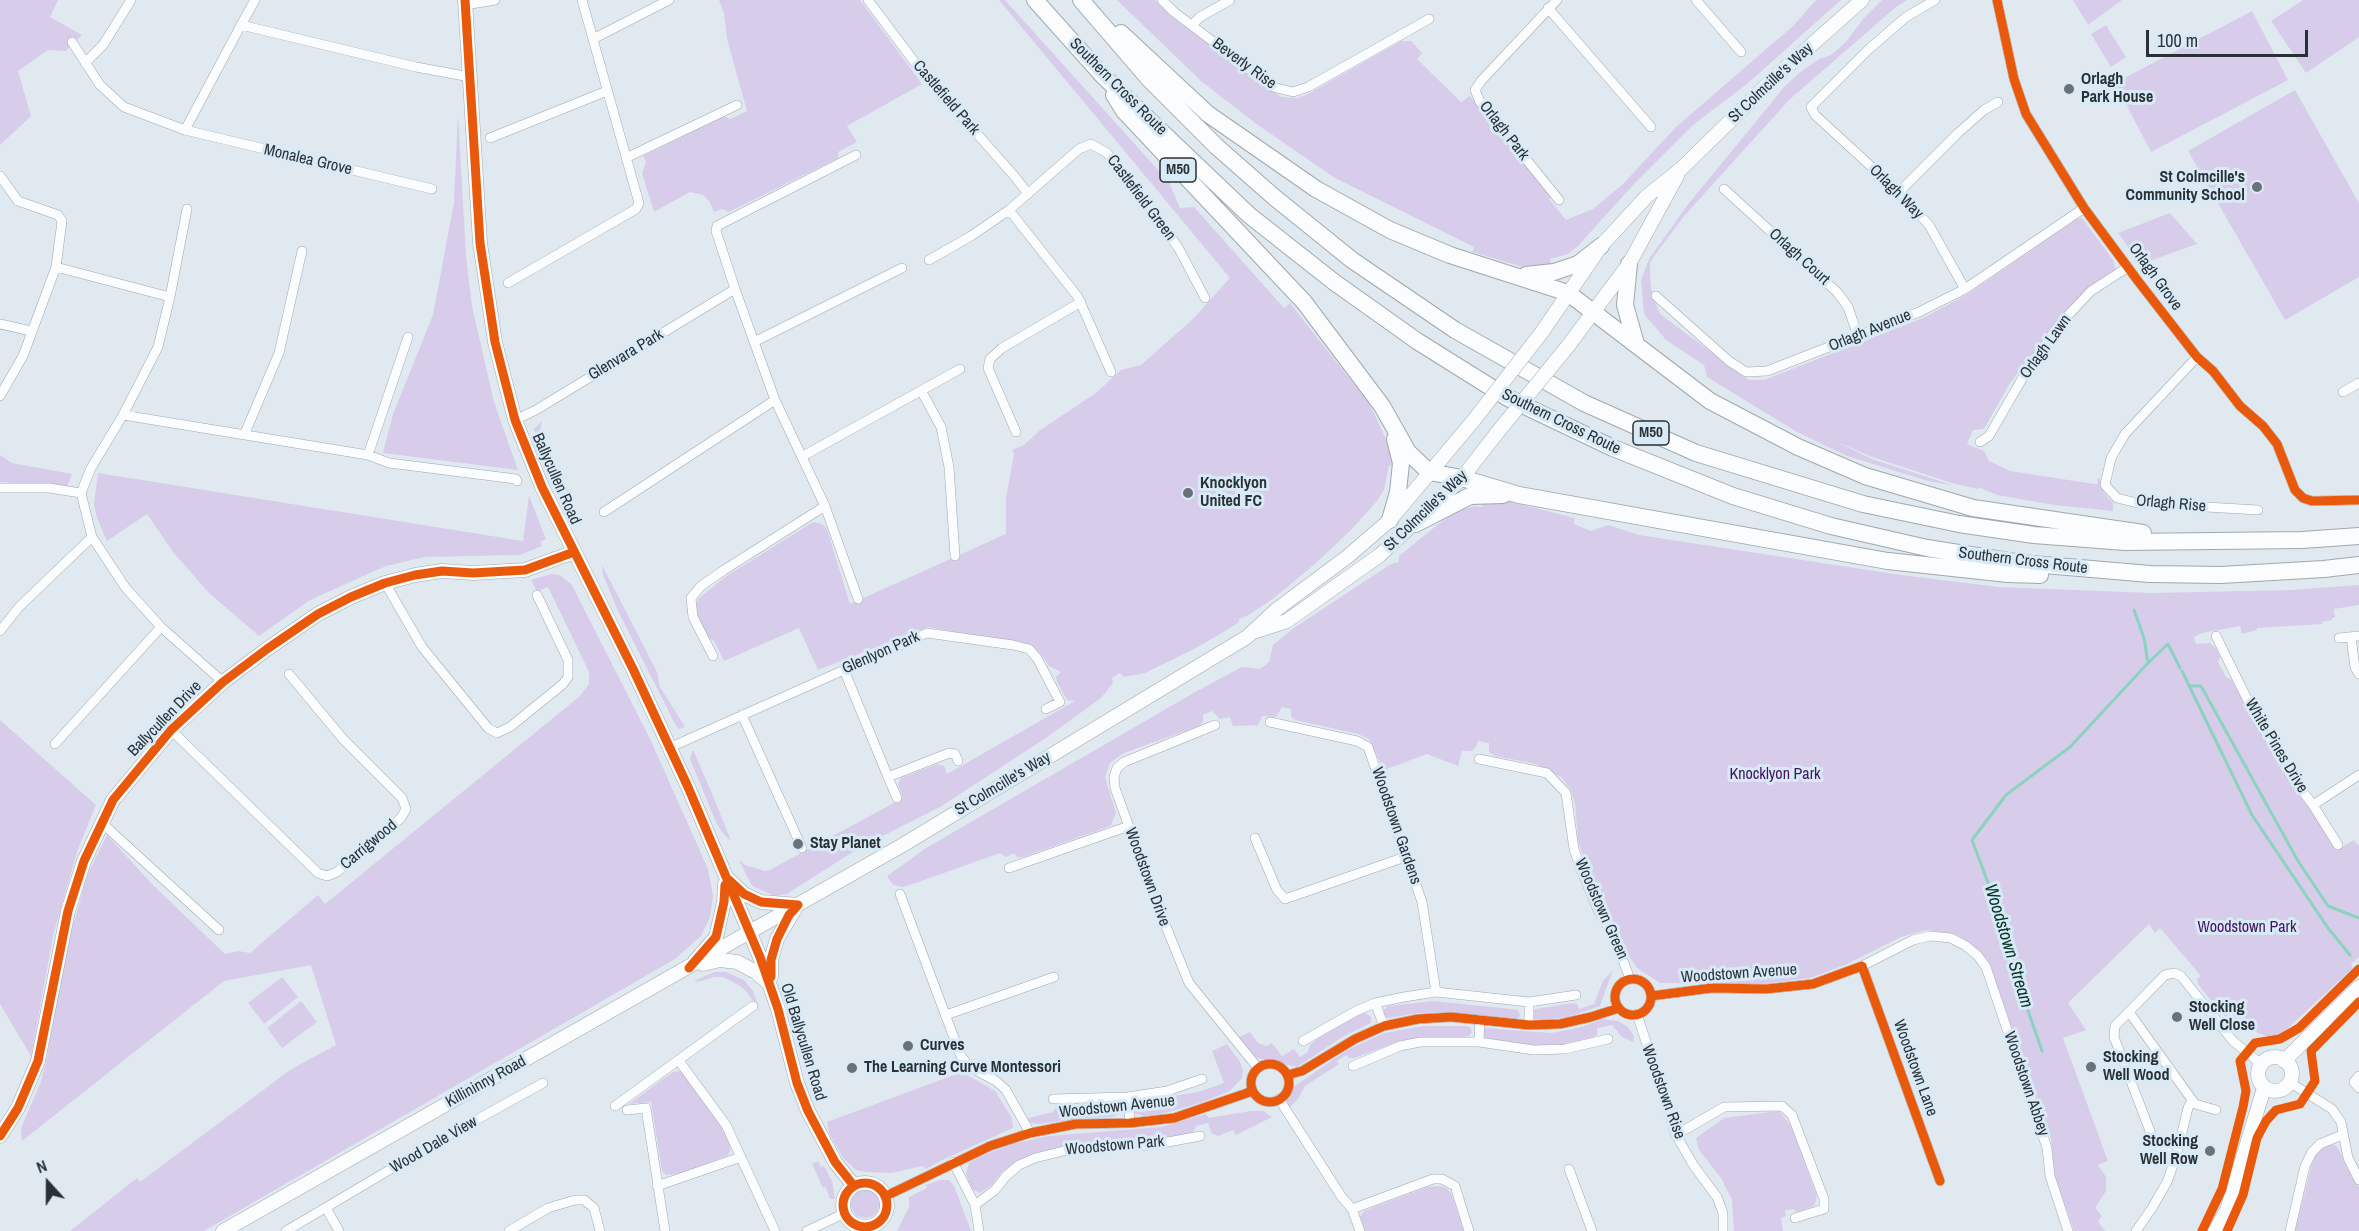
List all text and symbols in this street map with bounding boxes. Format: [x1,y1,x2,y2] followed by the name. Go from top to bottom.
[2149,18,2311,56] scale bar
[2157,28,2198,53] text: 100 m
[1065,34,1171,140] street label: Southern Cross Route
[1208,34,1280,94] street label: Beverly Rise
[1725,39,1817,127] street label: St Colmcille's Way
[908,57,984,139] street label: Castlefield Park
[2081,70,2153,108] place label: Orlagh Park House
[2062,82,2076,96] marker: Orlagh Park House
[1475,98,1533,164] street label: Orlagh Park
[262,141,354,179] street label: Monalea Grove
[1103,151,1179,245] street label: Castlefield Green
[1160,158,1196,182] road number: M50
[1865,161,1927,223] street label: Orlagh Way
[2125,168,2245,206] place label: St Colmcille's Community School
[2250,180,2264,194] marker: St Colmcille's Community School
[1765,225,1833,289] street label: Orlagh Court
[2124,240,2186,314] street label: Orlagh Grove
[1826,306,1914,356] street label: Orlagh Avenue
[2016,311,2076,383] street label: Orlagh Lawn
[585,325,667,385] street label: Glenvara Park
[1498,385,1624,459] street label: Southern Cross Route
[1633,421,1669,445] road number: M50
[527,430,585,528] street label: Ballycullen Road
[1380,466,1472,556] street label: St Colmcille's Way
[1200,474,1267,512] place label: Knocklyon United FC
[1181,486,1195,500] marker: Knocklyon United FC
[2135,491,2207,517] street label: Orlagh Rise
[1957,544,2089,578] street label: Southern Cross Route
[839,627,923,679] street label: Glenlyon Park
[124,677,206,761] street label: Ballycullen Drive
[2240,695,2312,797] street label: White Pines Drive
[952,748,1054,820] street label: St Colmcille's Way
[1367,765,1425,887] street label: Woodstown Gardens
[1729,765,1821,785] park label: Knocklyon Park
[337,816,401,874] street label: Carrigwood
[1120,825,1174,929] street label: Woodstown Drive
[810,834,881,854] place label: Stay Planet
[791,837,805,851] marker: Stay Planet
[1570,856,1632,962] street label: Woodstown Green
[1979,881,2037,1011] water label: Woodstown Stream
[2198,918,2296,938] park label: Woodstown Park
[1680,960,1798,988] street label: Woodstown Avenue
[776,981,830,1103] street label: Old Ballycullen Road
[2189,998,2255,1036] place label: Stocking Well Close
[2170,1010,2184,1024] marker: Stocking Well Close
[1889,1017,1941,1119] street label: Woodstown Lane
[1999,1029,2053,1139] street label: Woodstown Abbey
[920,1036,964,1056] place label: Curves
[901,1039,915,1053] marker: Curves
[1637,1042,1689,1142] street label: Woodstown Rise
[2103,1048,2170,1086] place label: Stocking Well Wood
[442,1052,530,1112] street label: Killininny Road
[864,1058,1061,1078] place label: The Learning Curve Montessori
[2084,1060,2098,1074] marker: Stocking Well Wood
[845,1061,859,1075] marker: The Learning Curve Montessori
[1058,1091,1176,1123] street label: Woodstown Avenue
[387,1112,481,1178] street label: Wood Dale View
[1065,1132,1165,1160] street label: Woodstown Park
[2140,1132,2198,1170] place label: Stocking Well Row
[2203,1144,2217,1158] marker: Stocking Well Row
[18,1153,78,1213] north arrow
[33,1154,50,1178] text: N

